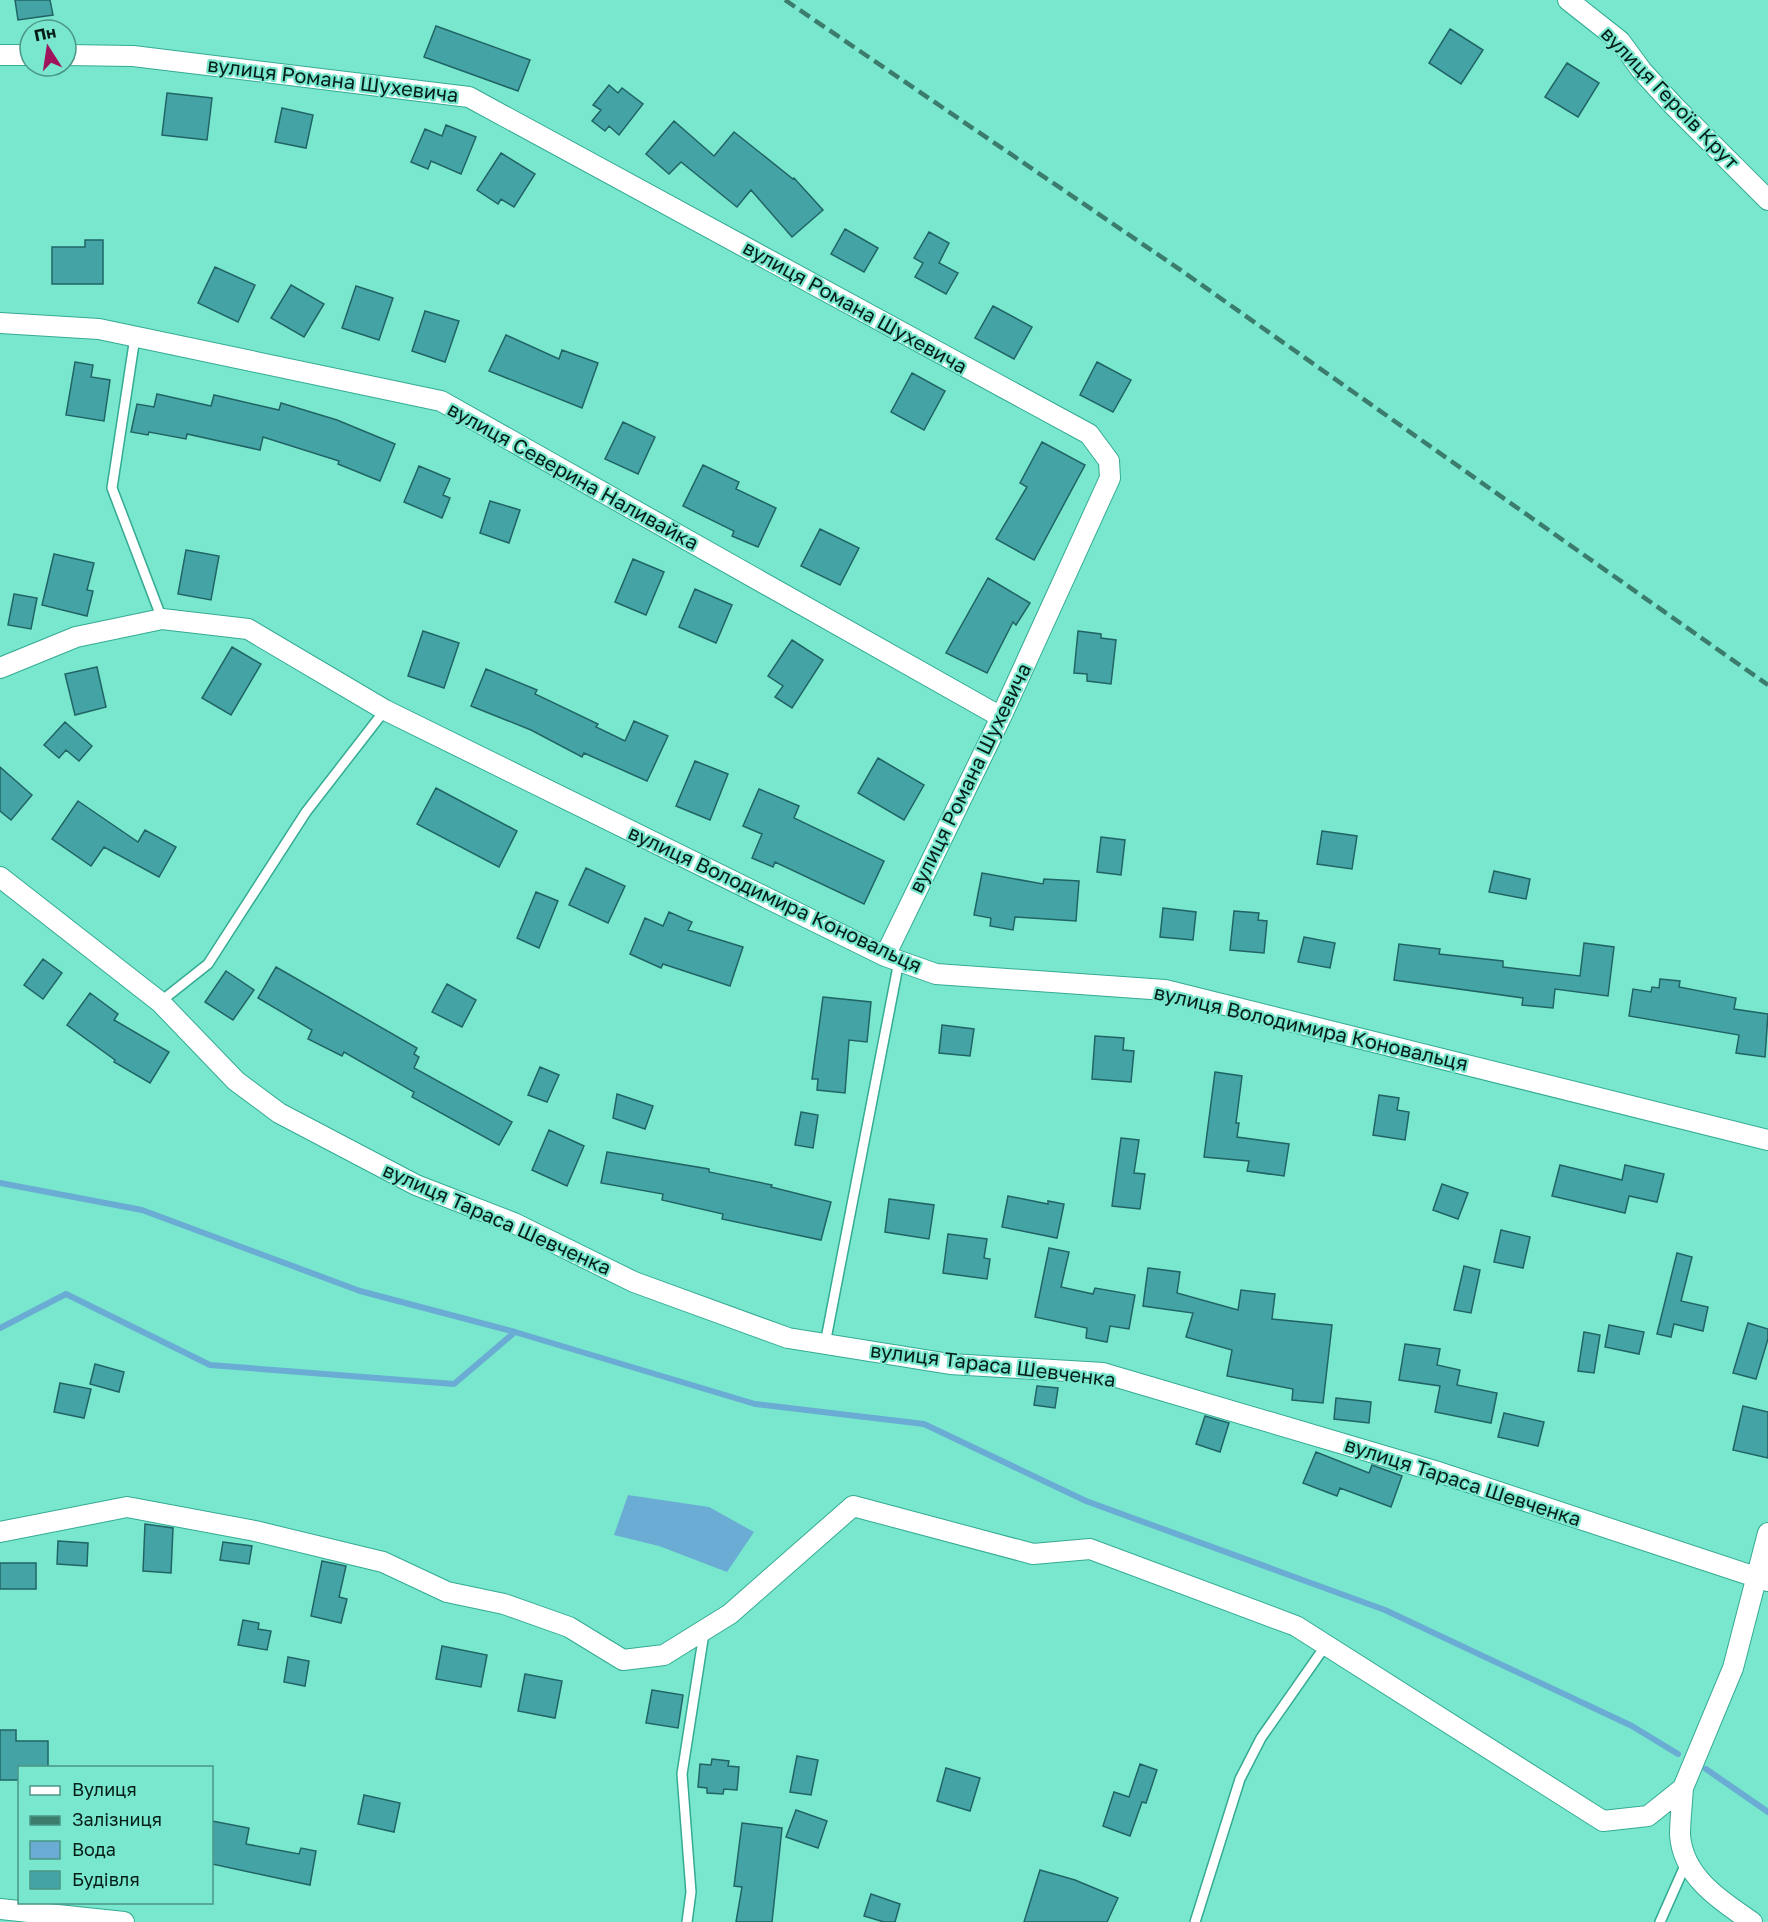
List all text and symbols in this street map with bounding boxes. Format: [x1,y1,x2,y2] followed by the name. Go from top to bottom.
[18,18,78,78] north arrow
[32,21,58,45] text: Пн
[1597,21,1745,174] street label: вулиця Героїв Крут
[206,52,460,106] street label: вулиця Романа Шухевича
[739,234,972,378] street label: вулиця Романа Шухевича
[444,396,703,554] street label: вулиця Северина Наливайка
[903,659,1035,896] street label: вулиця Романа Шухевича
[625,819,926,977] street label: вулиця Володимира Коновальця
[1152,979,1471,1075] street label: вулиця Володимира Коновальця
[380,1157,615,1279] street label: вулиця Тараса Шевченка
[869,1337,1117,1391] street label: вулиця Тараса Шевченка
[1342,1431,1585,1531] street label: вулиця Тараса Шевченка
[18,1766,213,1904] legend
[72,1778,137,1800] text: Вулиця
[72,1808,162,1830] text: Залізниця
[72,1838,116,1860] text: Вода
[72,1868,140,1890] text: Будівля

